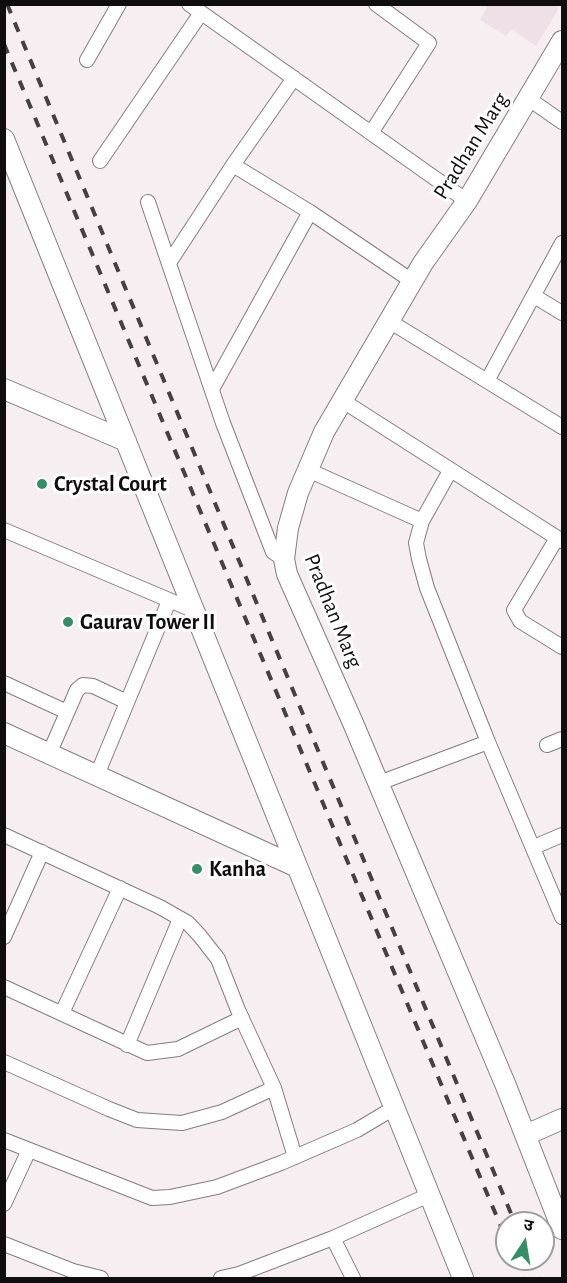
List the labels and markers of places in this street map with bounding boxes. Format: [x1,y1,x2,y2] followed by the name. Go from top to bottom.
[54,471,167,497] place label: Crystal Court
[35,477,49,491] marker: Crystal Court
[80,609,216,635] place label: Gaurav Tower II
[61,615,75,629] marker: Gaurav Tower II
[209,856,266,882] place label: Kanha
[190,862,204,876] marker: Kanha

